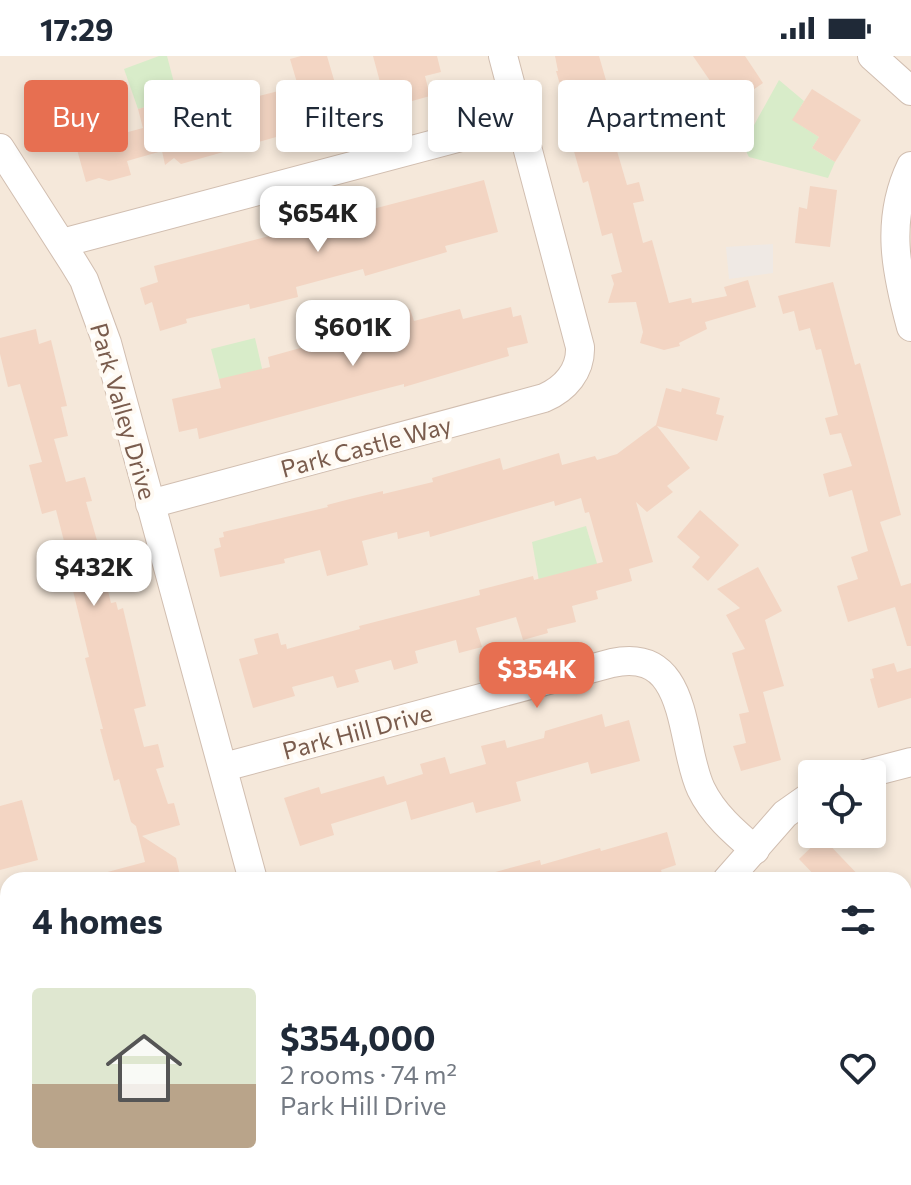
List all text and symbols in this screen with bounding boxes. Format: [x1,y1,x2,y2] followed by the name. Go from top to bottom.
[40,10,113,47] text: 17:29
[24,80,128,152] chip: Buy
[144,80,260,152] chip: Rent
[276,80,412,152] chip: Filters
[428,80,542,152] chip: New
[558,80,754,152] chip: Apartment
[262,186,374,254] pin: $654K
[278,196,358,227] text: $654K
[297,300,409,368] pin: $601K
[314,310,392,341] text: $601K
[85,319,163,503] street label: Park Valley Drive
[277,409,455,483] street label: Park Castle Way
[38,540,150,608] pin: $432K
[55,550,133,581] text: $432K
[481,642,593,710] pin: $354K
[497,652,577,683] text: $354K
[279,697,435,765] street label: Park Hill Drive
[798,760,886,848] map controls
[798,760,886,848] button: locate
[836,898,880,942] icon: filters
[32,899,163,941] text: 4 homes
[280,1016,436,1058] text: $354,000
[96,1020,192,1116] icon: home
[836,1046,880,1090] icon: heart
[280,1058,457,1089] text: 2 rooms · 74 m²
[280,1089,447,1120] text: Park Hill Drive

